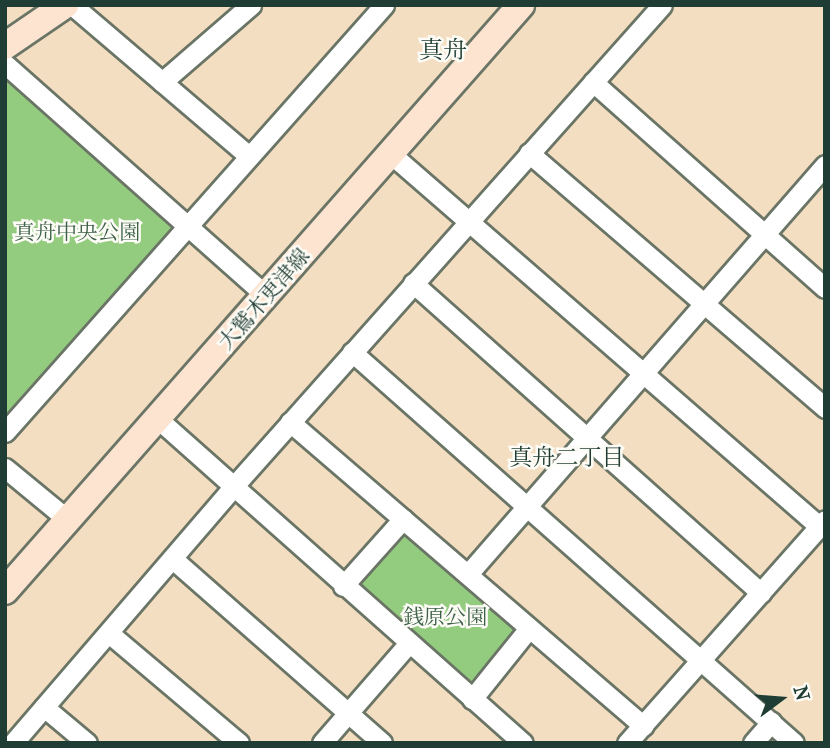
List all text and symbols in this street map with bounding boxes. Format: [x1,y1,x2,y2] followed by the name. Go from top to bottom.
[419,37,467,65] district label: 真舟
[14,219,140,245] park label: 真舟中央公園
[213,243,315,355] street label: 大鷲木更津線
[510,444,624,472] district label: 真舟二丁目
[403,604,487,630] park label: 銭原公園
[746,664,816,734] north arrow
[789,683,814,703] text: N

